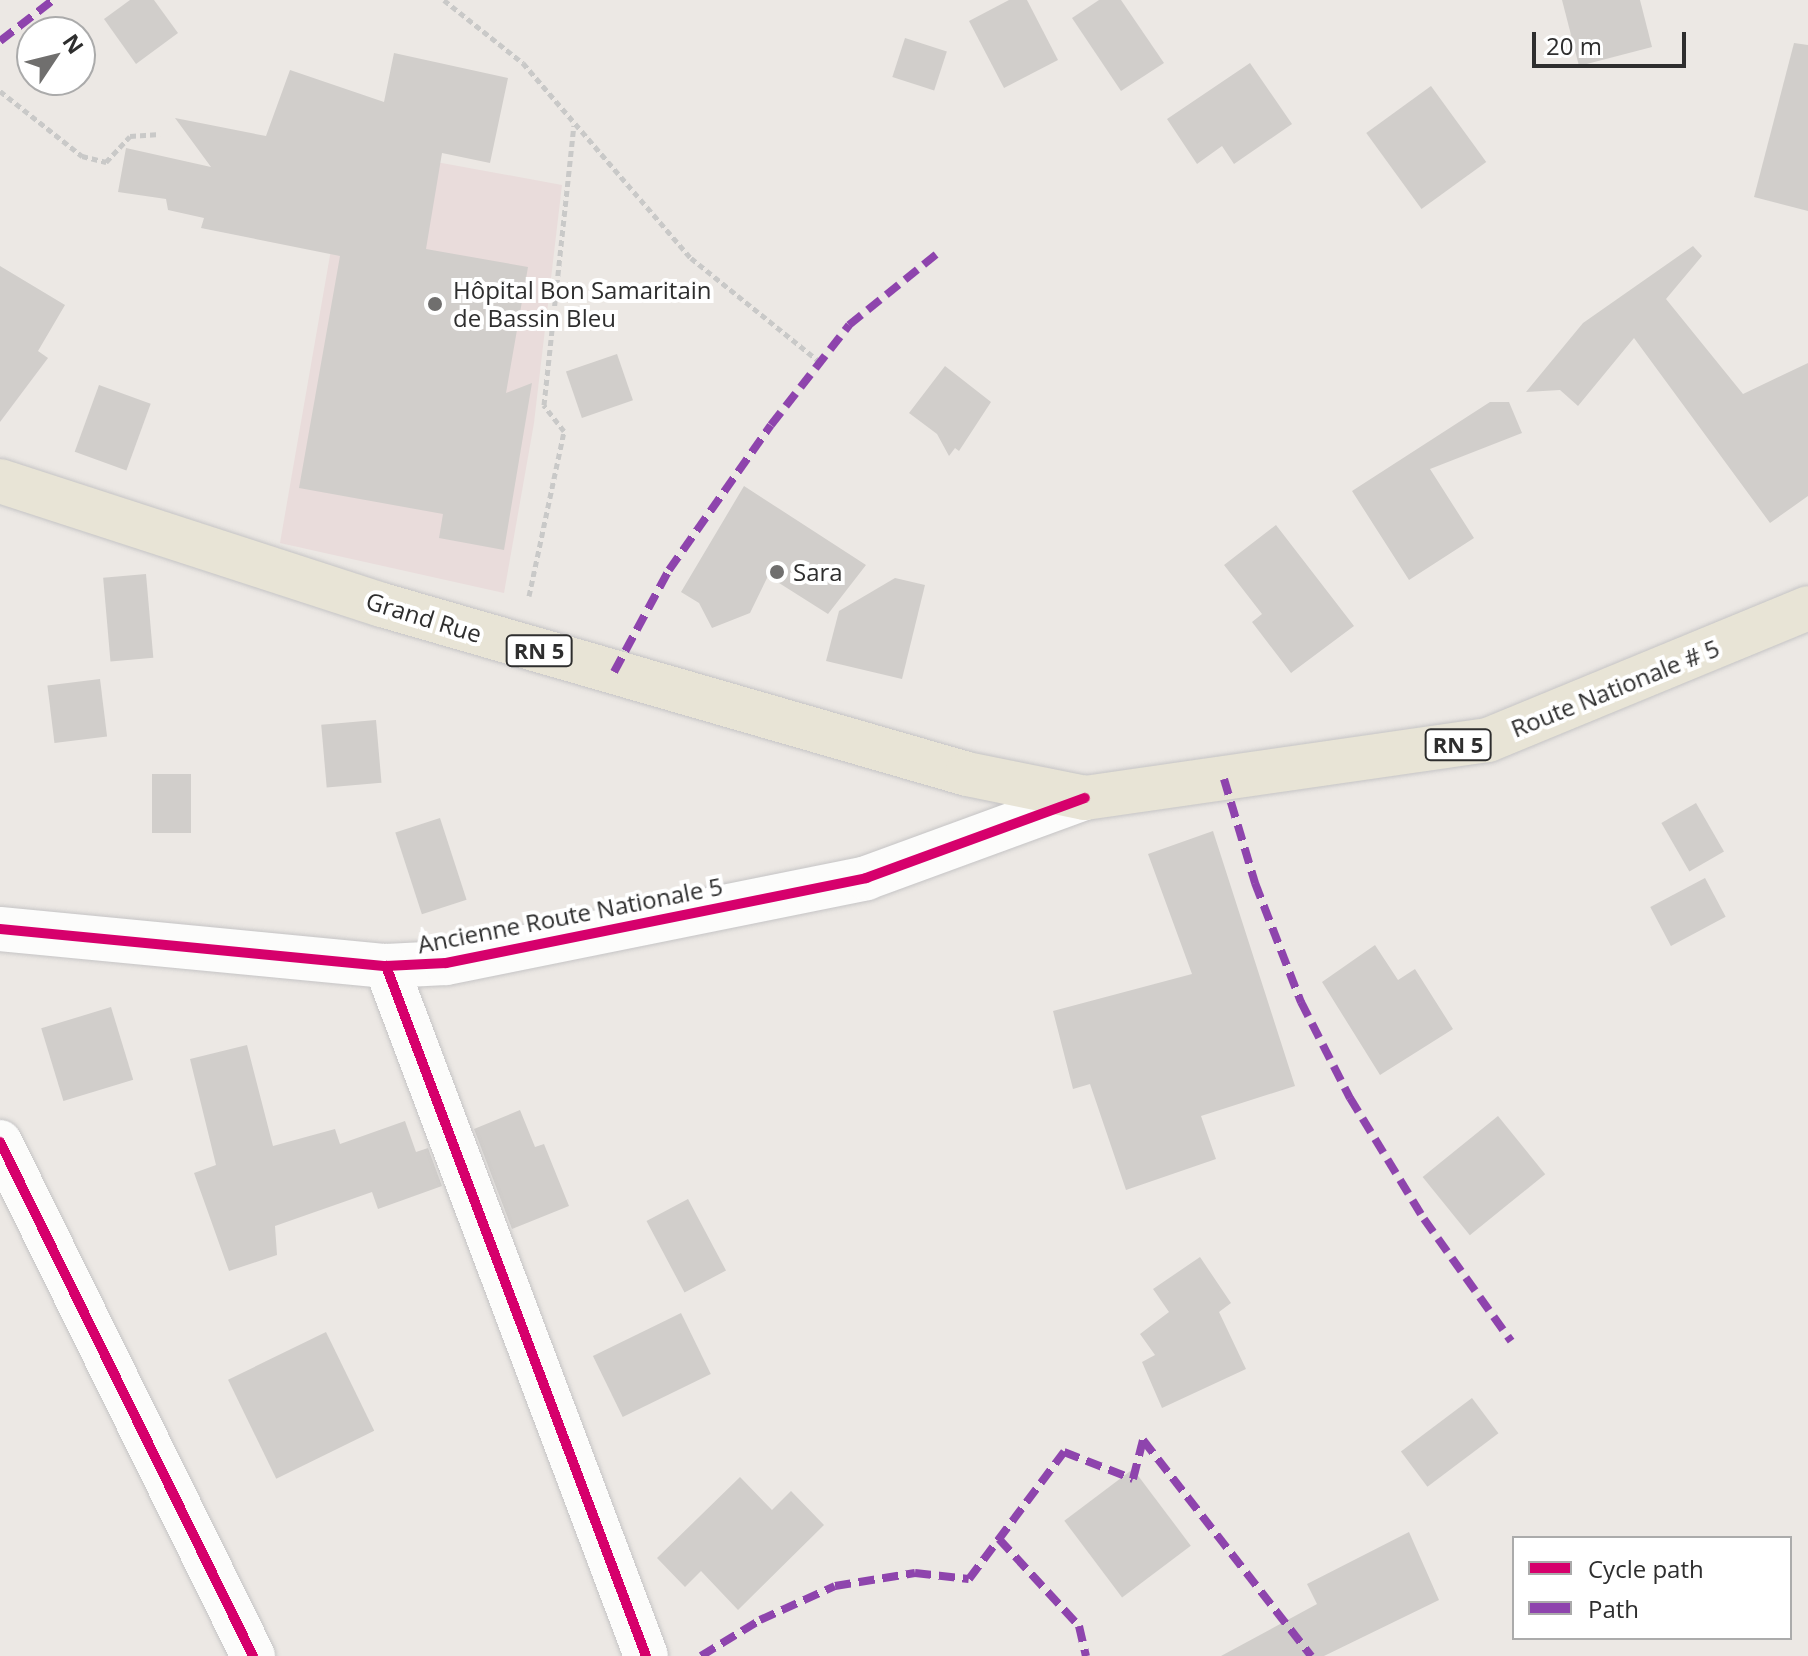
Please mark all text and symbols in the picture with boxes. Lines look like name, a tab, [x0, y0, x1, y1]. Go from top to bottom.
north arrow	[16, 16, 96, 96]
scale bar	[1536, 16, 1690, 66]
text: N	[57, 27, 91, 59]
text: 20 m	[1546, 29, 1602, 62]
place label: Hôpital Bon Samaritain de Bassin Bleu	[453, 276, 712, 332]
marker: Hôpital Bon Samaritain de Bassin Bleu	[424, 293, 446, 315]
place label: Sara	[793, 558, 843, 586]
marker: Sara	[768, 563, 786, 581]
street label: Grand Rue	[363, 586, 485, 648]
road number: RN 5	[505, 633, 573, 669]
street label: Route Nationale # 5	[1507, 633, 1723, 743]
road number: RN 5	[1424, 727, 1492, 763]
street label: Ancienne Route Nationale 5	[415, 871, 725, 959]
legend	[1512, 1536, 1792, 1640]
text: Cycle path	[1588, 1552, 1704, 1585]
text: Path	[1588, 1592, 1639, 1625]

